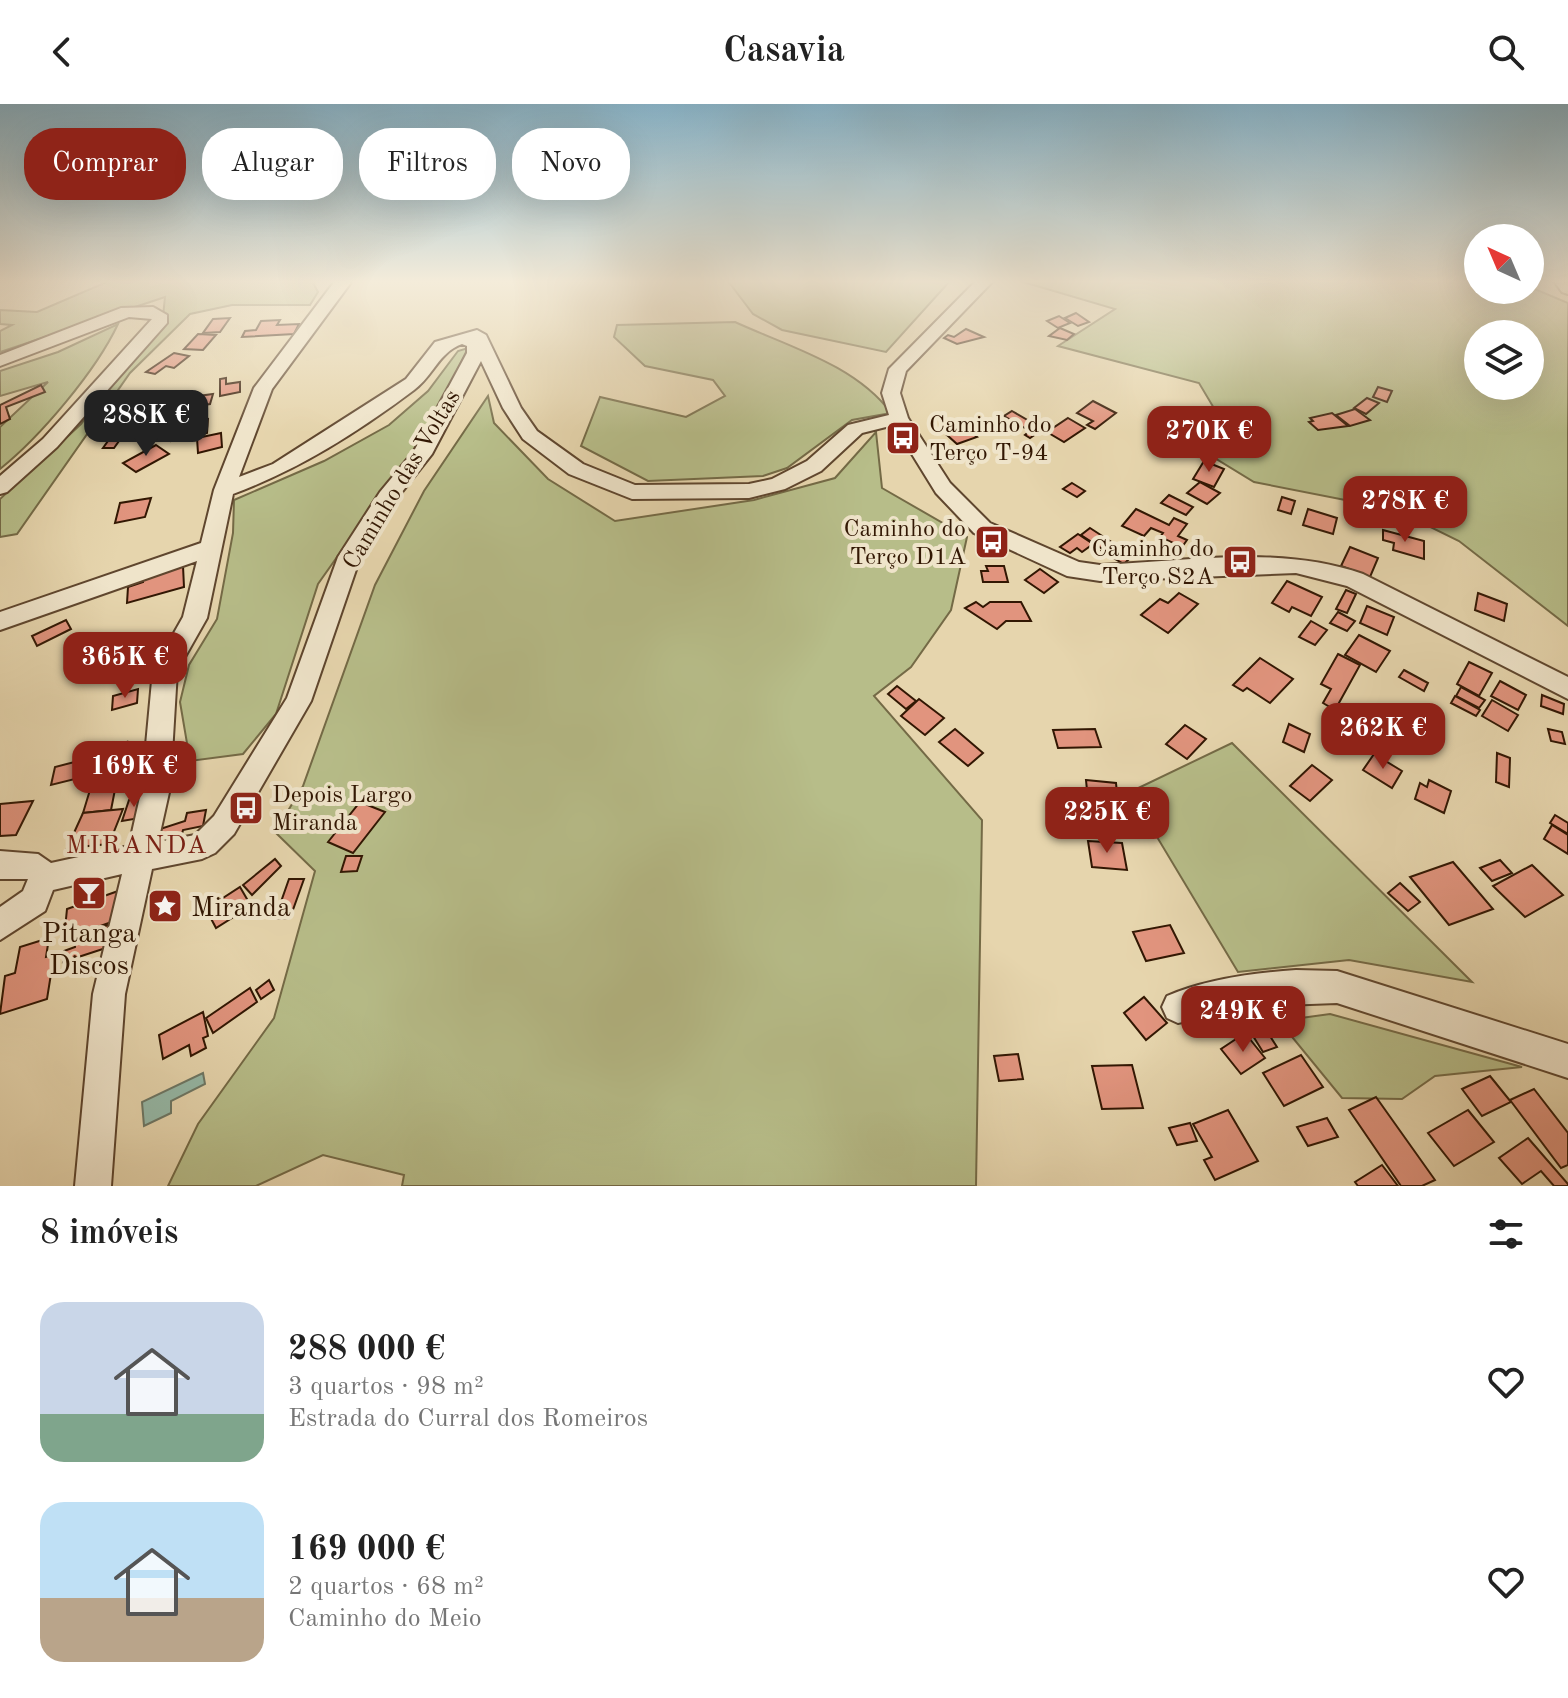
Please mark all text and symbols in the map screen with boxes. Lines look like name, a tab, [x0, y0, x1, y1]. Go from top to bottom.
icon: back	[40, 30, 84, 74]
icon: search	[1484, 30, 1528, 74]
text: Casavia	[723, 34, 845, 70]
chip: Comprar	[24, 128, 186, 200]
chip: Alugar	[202, 128, 343, 200]
chip: Filtros	[359, 128, 496, 200]
chip: Novo	[512, 128, 630, 200]
north arrow	[1464, 224, 1544, 304]
map controls	[1464, 224, 1544, 400]
button: layers	[1464, 320, 1544, 400]
street label: Caminho das Voltas	[340, 386, 466, 574]
pin: 288K €	[81, 390, 211, 458]
text: 288K €	[102, 403, 190, 429]
pin: 270K €	[1144, 406, 1274, 474]
place label: Caminho do Terço T-94	[929, 414, 1052, 466]
bus stop icon: Caminho do Terço T-94	[884, 419, 922, 457]
text: 270K €	[1165, 419, 1253, 445]
pin: 278K €	[1340, 476, 1470, 544]
text: 278K €	[1361, 489, 1449, 515]
place label: Caminho do Terço D1A	[843, 518, 966, 570]
bus stop icon: Caminho do Terço D1A	[973, 523, 1011, 561]
place label: Caminho do Terço S2A	[1091, 538, 1214, 590]
bus stop icon: Caminho do Terço S2A	[1221, 543, 1259, 581]
pin: 365K €	[60, 632, 190, 700]
text: 365K €	[81, 645, 169, 671]
pin: 262K €	[1318, 703, 1448, 771]
text: 262K €	[1339, 716, 1427, 742]
pin: 169K €	[69, 741, 199, 809]
text: 169K €	[90, 754, 178, 780]
place label: Depois Largo Miranda	[272, 784, 412, 836]
pin: 225K €	[1042, 787, 1172, 855]
bus stop icon: Depois Largo Miranda	[227, 789, 265, 827]
text: 225K €	[1063, 800, 1151, 826]
district label: MIRANDA	[65, 833, 209, 859]
bar icon: Pitanga Discos	[70, 874, 108, 912]
place icon: Miranda	[146, 887, 184, 925]
place label: Miranda	[191, 895, 291, 923]
place label: Pitanga Discos	[42, 921, 136, 981]
pin: 249K €	[1178, 986, 1308, 1054]
text: 249K €	[1199, 999, 1287, 1025]
icon: filters	[1484, 1212, 1528, 1256]
text: 8 imóveis	[40, 1217, 178, 1251]
text: 288 000 €	[288, 1333, 445, 1367]
icon: home	[104, 1334, 200, 1430]
icon: heart	[1484, 1360, 1528, 1404]
text: 3 quartos · 98 m²	[288, 1374, 484, 1400]
text: Estrada do Curral dos Romeiros	[288, 1406, 648, 1432]
text: 169 000 €	[288, 1533, 445, 1567]
icon: home	[104, 1534, 200, 1630]
icon: heart	[1484, 1560, 1528, 1604]
text: 2 quartos · 68 m²	[288, 1574, 484, 1600]
text: Caminho do Meio	[288, 1606, 482, 1632]

